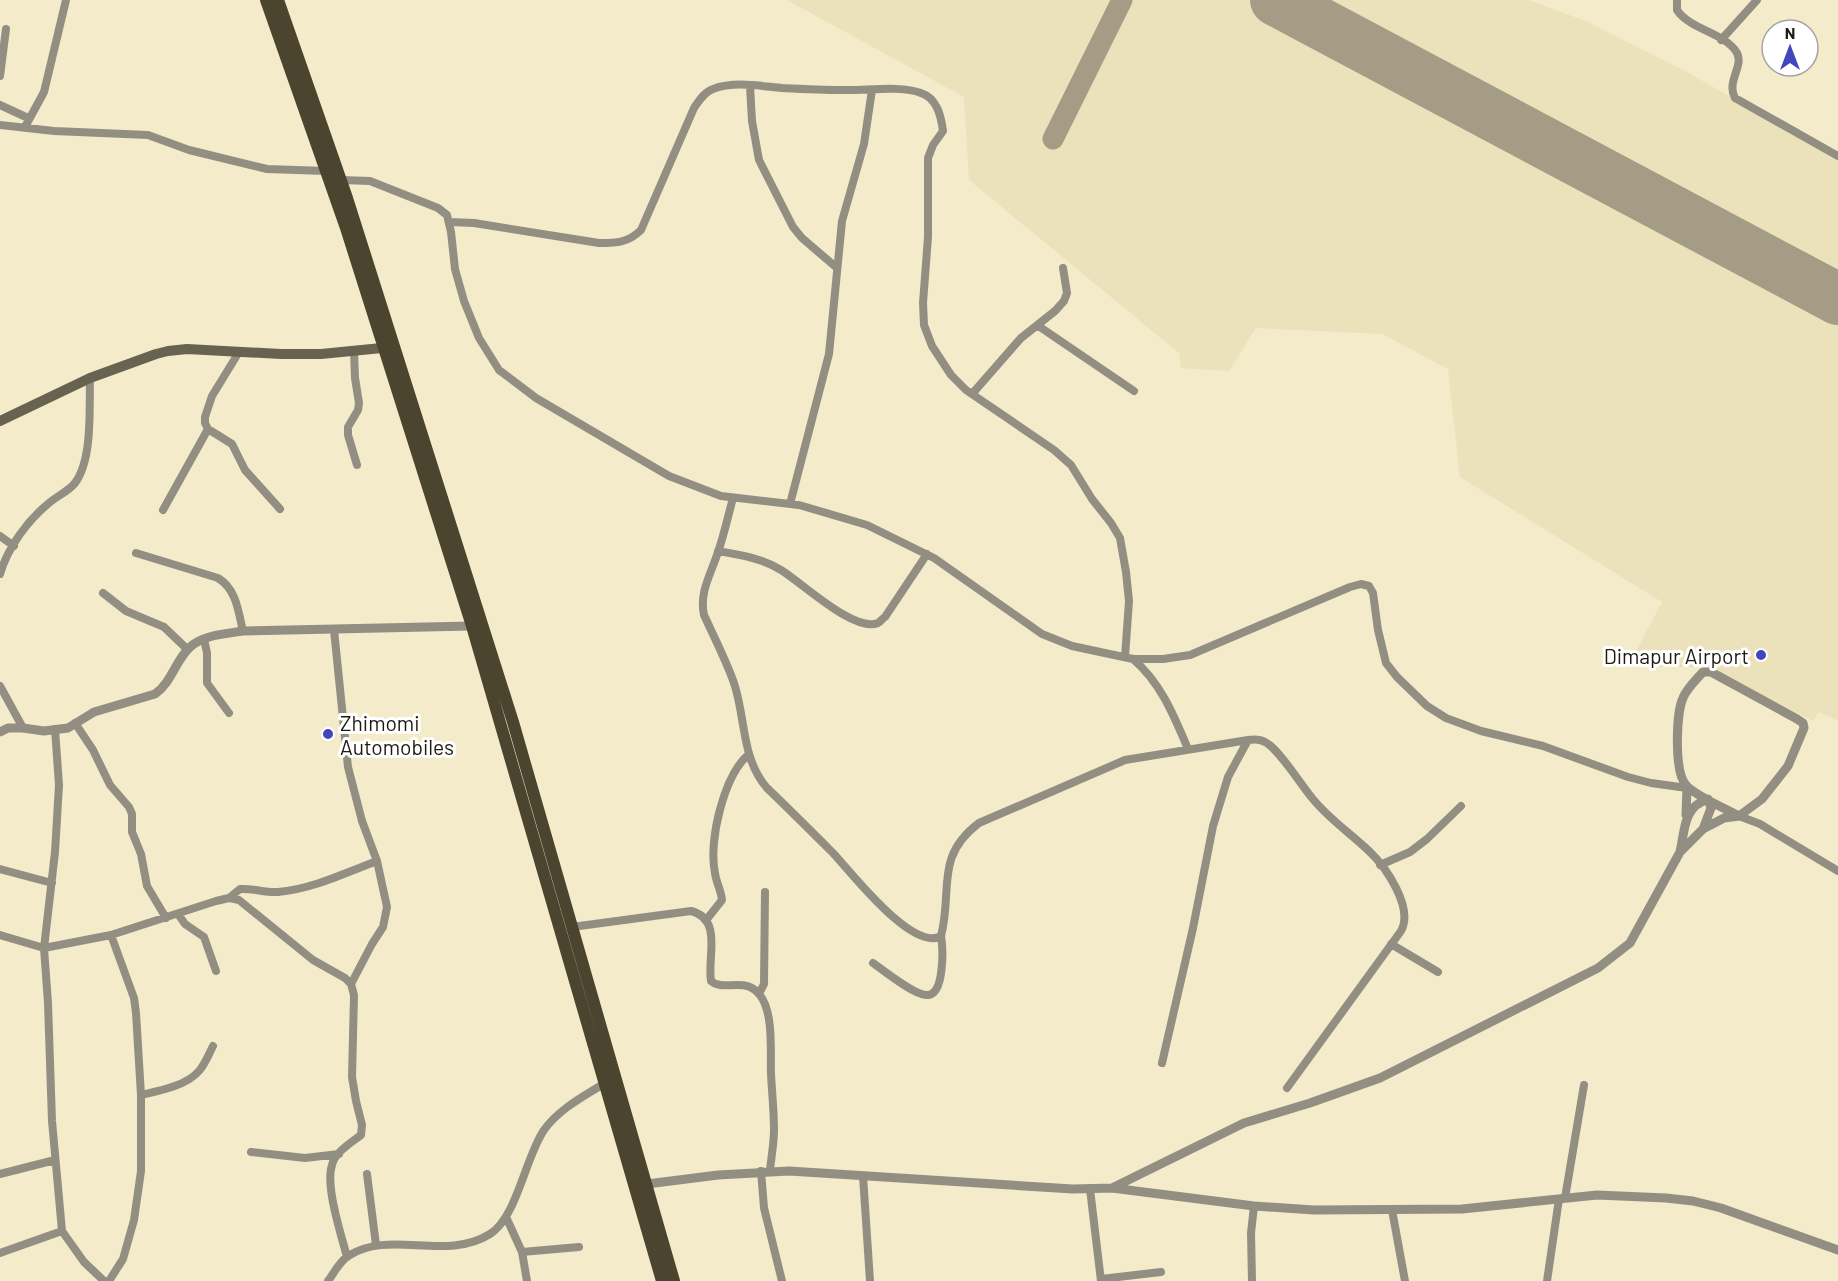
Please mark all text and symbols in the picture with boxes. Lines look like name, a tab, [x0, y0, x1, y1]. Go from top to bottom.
north arrow	[1760, 18, 1820, 78]
text: N	[1785, 23, 1795, 42]
place label: Dimapur Airport	[1604, 643, 1749, 668]
marker: Dimapur Airport	[1754, 648, 1768, 662]
place label: Zhimomi Automobiles	[340, 710, 454, 759]
marker: Zhimomi Automobiles	[321, 727, 335, 741]

